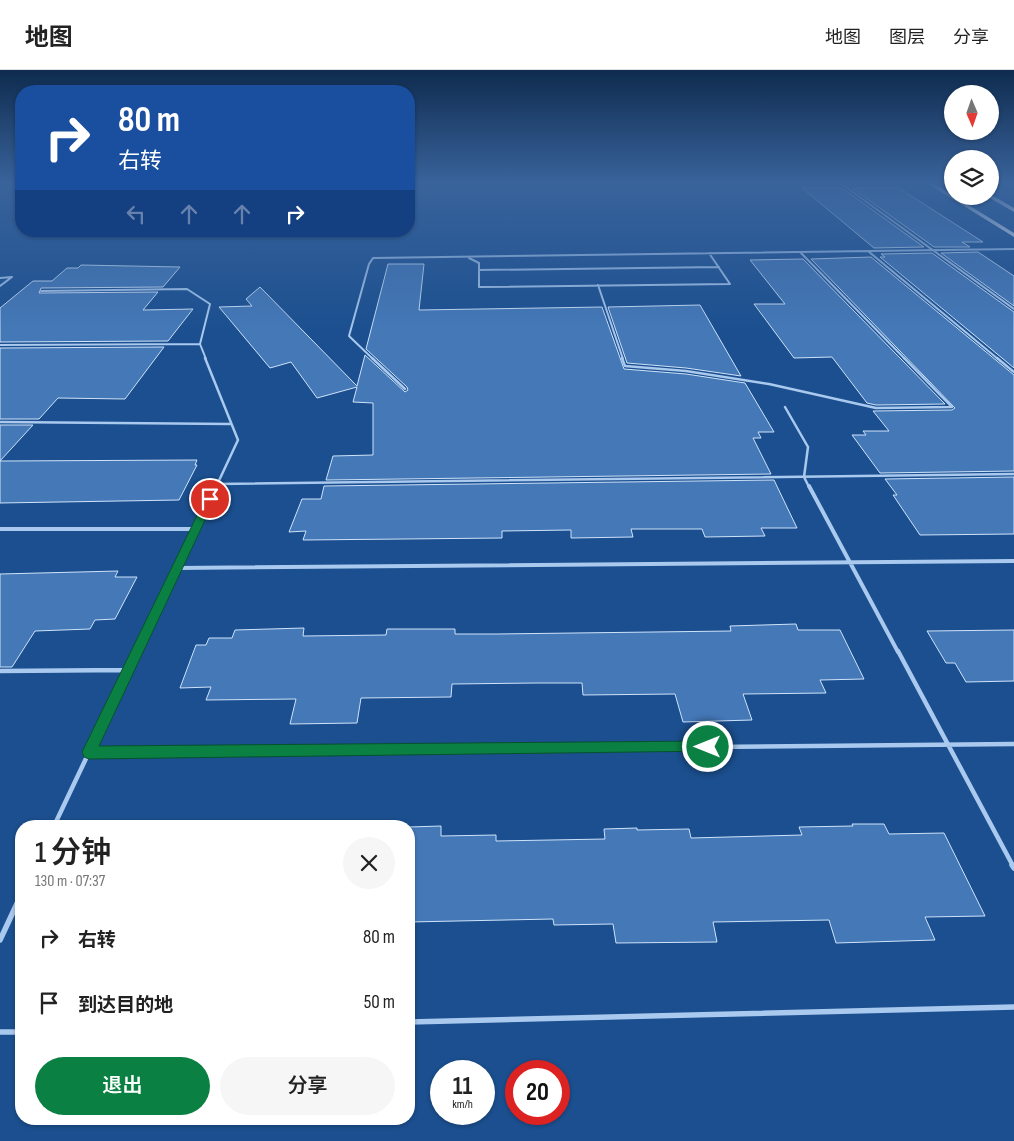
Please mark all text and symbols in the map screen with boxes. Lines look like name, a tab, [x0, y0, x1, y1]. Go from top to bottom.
text: 地图	[25, 23, 73, 52]
text: 地图	[825, 27, 861, 48]
text: 图层	[889, 27, 925, 48]
text: 分享	[953, 27, 989, 48]
north arrow	[944, 85, 999, 140]
map controls	[944, 85, 999, 205]
text: 80 m	[118, 99, 180, 142]
icon: right	[35, 105, 100, 170]
text: 右转	[118, 148, 162, 175]
button: layers	[944, 150, 999, 205]
icon: left	[122, 200, 150, 228]
icon: ahead	[175, 200, 203, 228]
icon: ahead	[228, 200, 256, 228]
icon: right	[281, 200, 309, 228]
pin	[189, 478, 231, 520]
icon: arrive	[196, 485, 224, 513]
position arrow	[681, 720, 733, 772]
text: 1 分钟	[35, 835, 111, 871]
button: close	[343, 837, 395, 889]
text: 130 m · 07:37	[35, 872, 105, 891]
icon: right	[35, 924, 63, 952]
text: 80 m	[363, 926, 395, 949]
text: 右转	[78, 929, 116, 952]
icon: arrive	[35, 989, 63, 1017]
text: 50 m	[364, 991, 395, 1014]
text: 到达目的地	[78, 994, 173, 1017]
button: 退出	[35, 1057, 210, 1115]
button: 分享	[220, 1057, 395, 1115]
speed limit sign: 20	[505, 1060, 570, 1125]
text: 11	[453, 1071, 472, 1102]
text: km/h	[452, 1097, 473, 1112]

